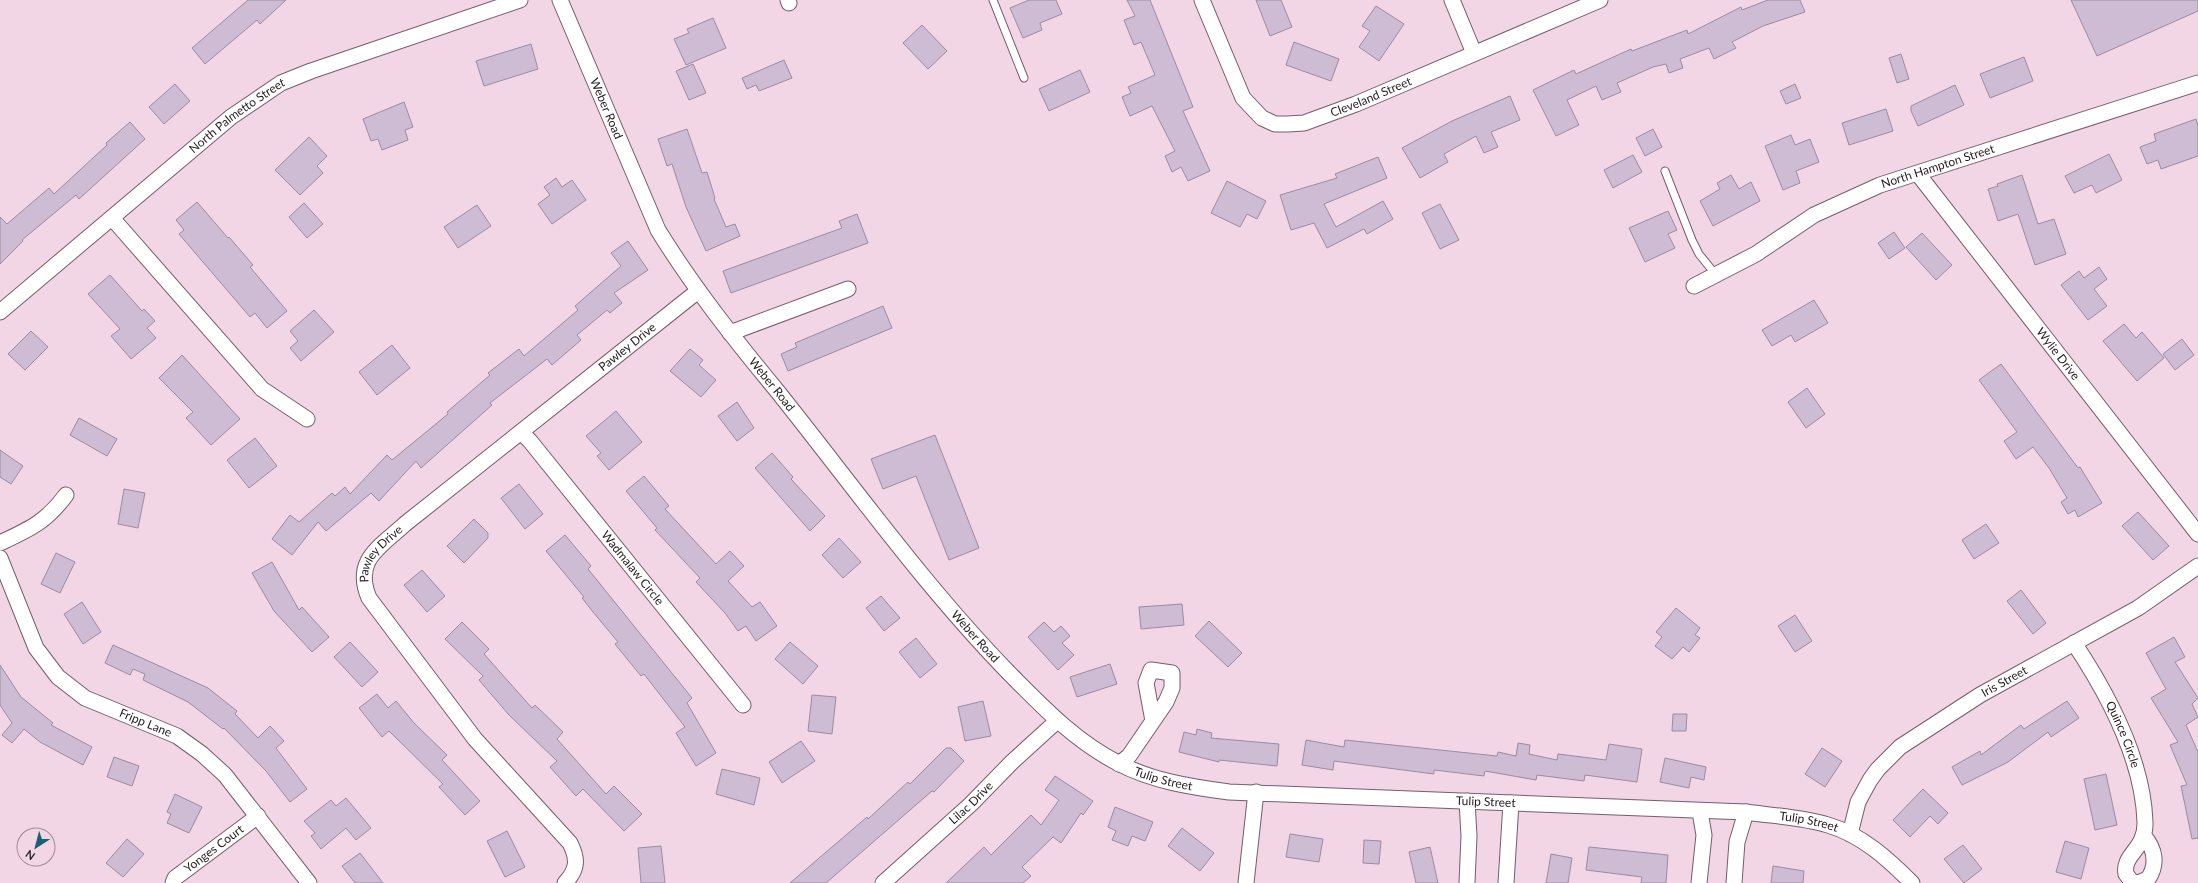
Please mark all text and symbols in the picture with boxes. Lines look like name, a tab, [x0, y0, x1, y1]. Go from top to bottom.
street label: Cleveland Street	[1328, 73, 1414, 120]
street label: North Palmetto Street	[186, 74, 287, 156]
street label: Weber Road	[587, 76, 626, 141]
street label: North Hampton Street	[1879, 141, 1997, 191]
street label: Pawley Drive	[595, 319, 659, 374]
street label: Wylie Drive	[2033, 324, 2083, 383]
street label: Weber Road	[746, 354, 798, 414]
street label: Pawley Drive	[356, 522, 405, 583]
street label: Wadmalaw Circle	[598, 528, 667, 608]
street label: Weber Road	[948, 607, 1003, 665]
street label: Iris Street	[1978, 662, 2030, 700]
street label: Quince Circle	[2103, 698, 2143, 770]
street label: Fripp Lane	[117, 705, 174, 740]
street label: Tulip Street	[1132, 763, 1194, 794]
street label: Lilac Drive	[946, 778, 996, 827]
street label: Tulip Street	[1456, 793, 1517, 810]
street label: Tulip Street	[1779, 808, 1841, 835]
street label: Yonges Court	[181, 821, 247, 876]
north arrow	[16, 827, 56, 867]
text: N	[23, 848, 37, 863]

